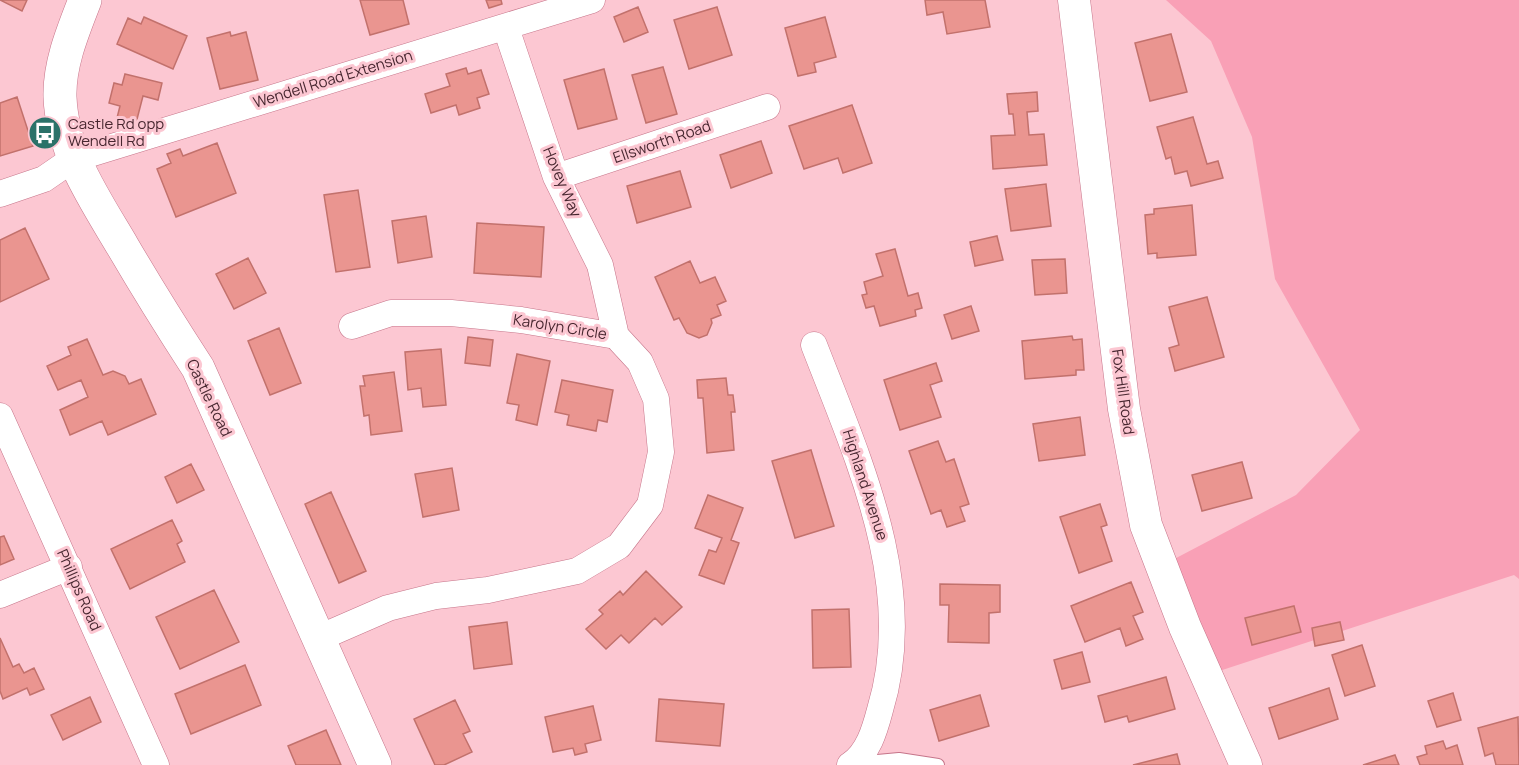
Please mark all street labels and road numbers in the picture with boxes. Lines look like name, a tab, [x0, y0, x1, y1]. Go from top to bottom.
street label: Wendell Road Extension	[251, 44, 415, 113]
street label: Ellsworth Road	[610, 115, 714, 168]
street label: Hovey Way	[538, 143, 587, 220]
street label: Karolyn Circle	[512, 309, 609, 344]
street label: Fox Hill Road	[1107, 348, 1140, 436]
street label: Castle Road	[182, 356, 237, 440]
street label: Highland Avenue	[838, 427, 893, 543]
street label: Phillips Road	[52, 546, 107, 634]

